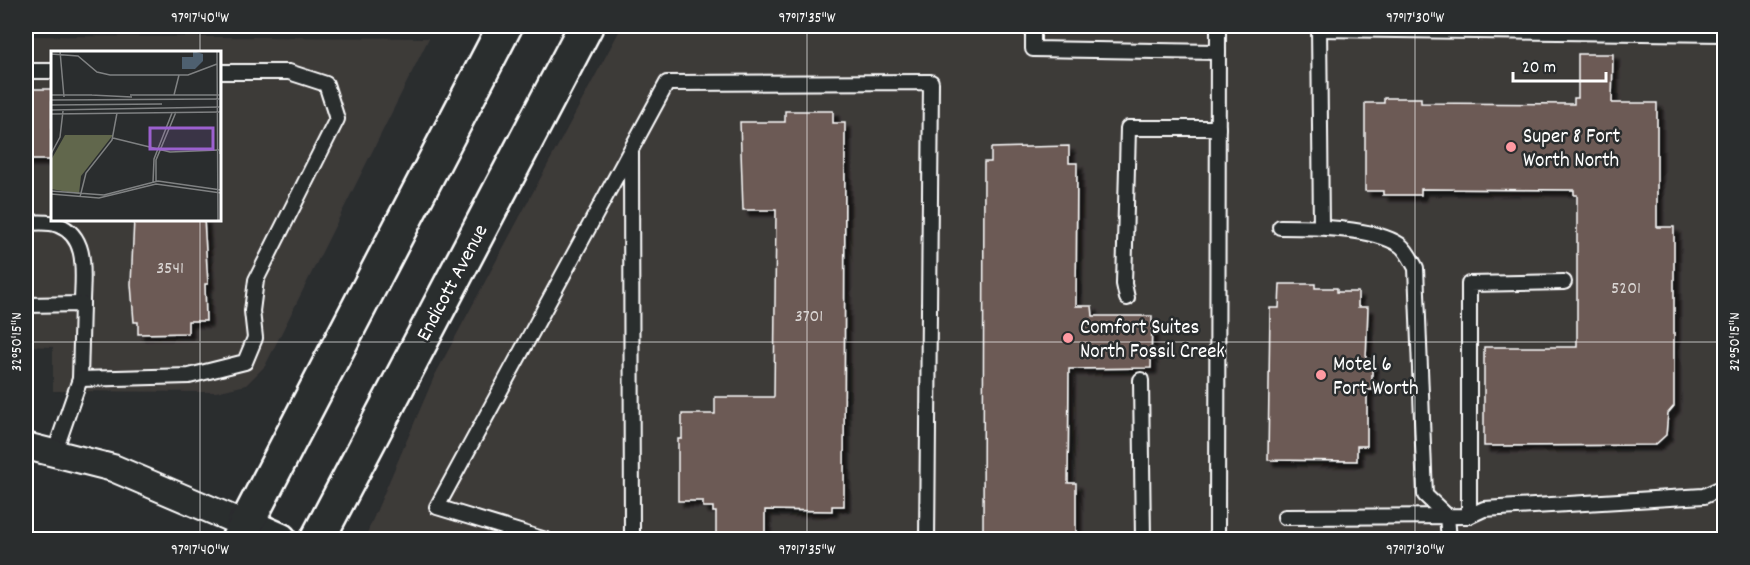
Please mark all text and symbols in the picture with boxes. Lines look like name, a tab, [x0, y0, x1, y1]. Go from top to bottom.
text: 97°17'40"W	[171, 8, 229, 30]
text: 97°17'35"W	[779, 8, 836, 30]
text: 97°17'30"W	[1386, 8, 1444, 30]
scale bar	[1513, 45, 1606, 83]
inset map	[51, 51, 220, 220]
text: 20 m	[1522, 56, 1556, 81]
place label: Super 8 Fort Worth North	[1523, 123, 1621, 177]
marker: Super 8 Fort Worth North	[1504, 140, 1518, 154]
street label: Endicott Avenue	[410, 220, 497, 347]
house number: 3541	[156, 257, 184, 282]
house number: 5201	[1611, 277, 1641, 302]
house number: 3701	[795, 305, 823, 330]
text: 32°50'15"N	[7, 312, 29, 372]
text: 32°50'15"N	[1725, 312, 1747, 372]
place label: Comfort Suites North Fossil Creek	[1080, 314, 1225, 368]
marker: Comfort Suites North Fossil Creek	[1061, 331, 1075, 345]
place label: Motel 6 Fort Worth	[1333, 351, 1419, 405]
marker: Motel 6 Fort Worth	[1314, 368, 1328, 382]
text: 97°17'40"W	[171, 540, 229, 562]
text: 97°17'35"W	[779, 540, 836, 562]
text: 97°17'30"W	[1386, 540, 1444, 562]

